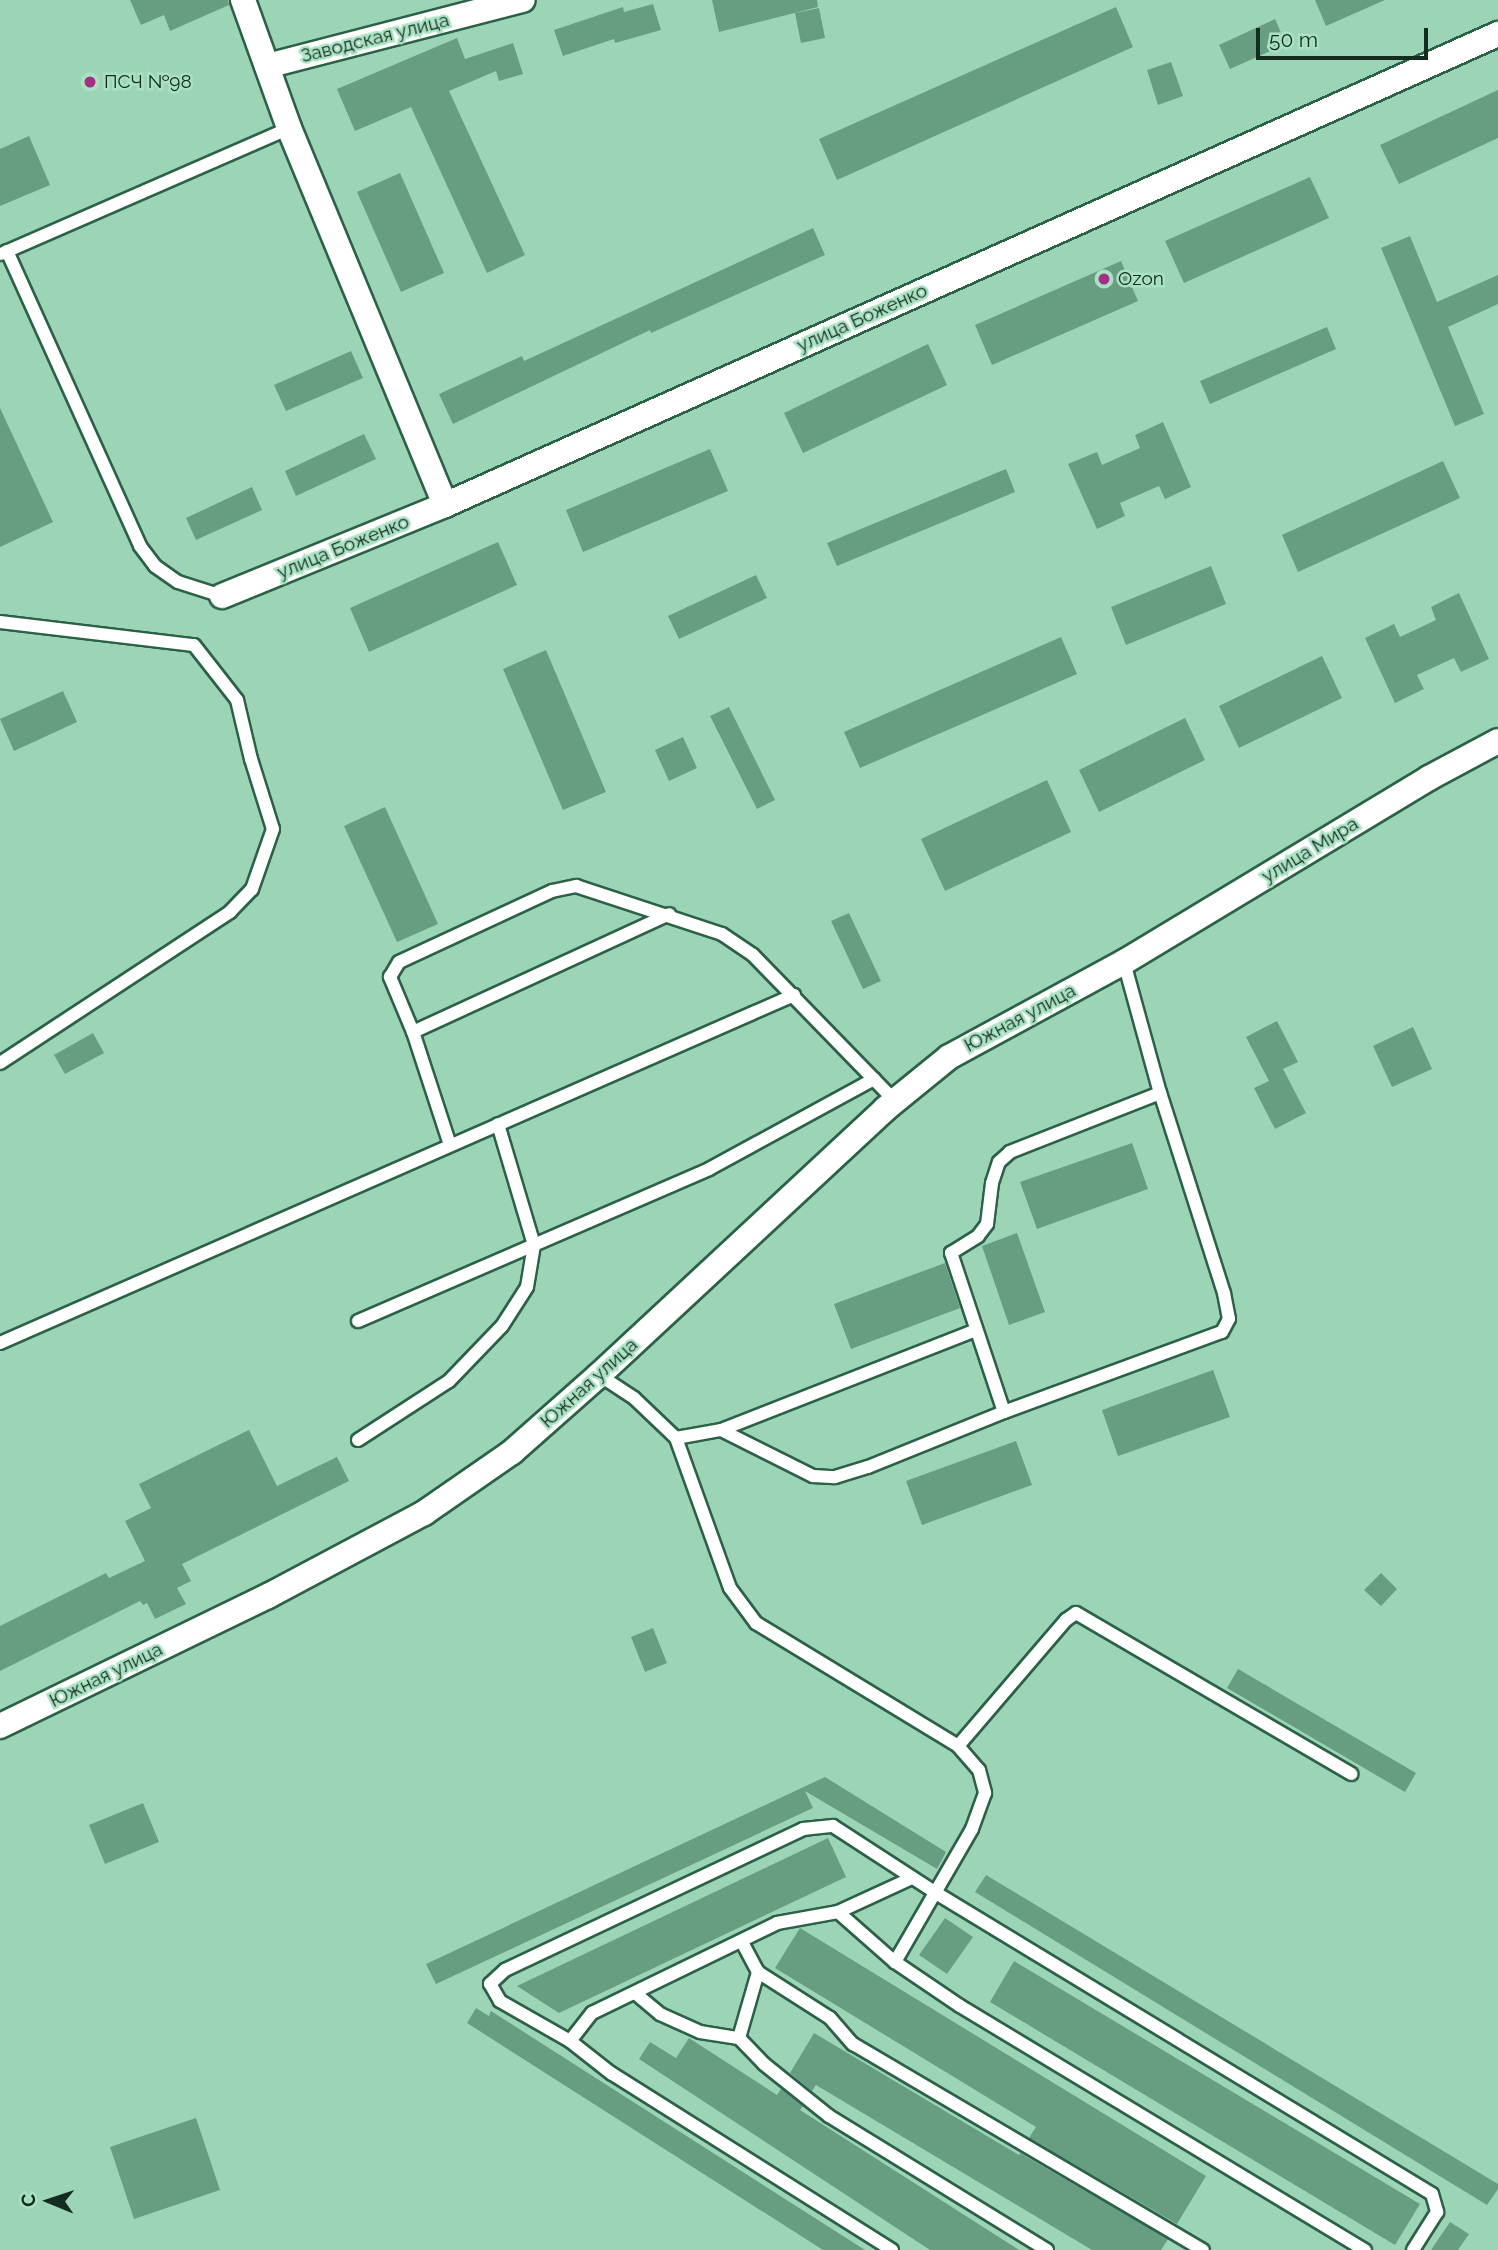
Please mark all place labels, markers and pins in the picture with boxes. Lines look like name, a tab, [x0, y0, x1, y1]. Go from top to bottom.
place label: ПСЧ №98	[104, 71, 192, 93]
marker: ПСЧ №98	[82, 74, 98, 90]
place label: Ozon	[1118, 268, 1164, 290]
marker: Ozon	[1096, 271, 1112, 287]

